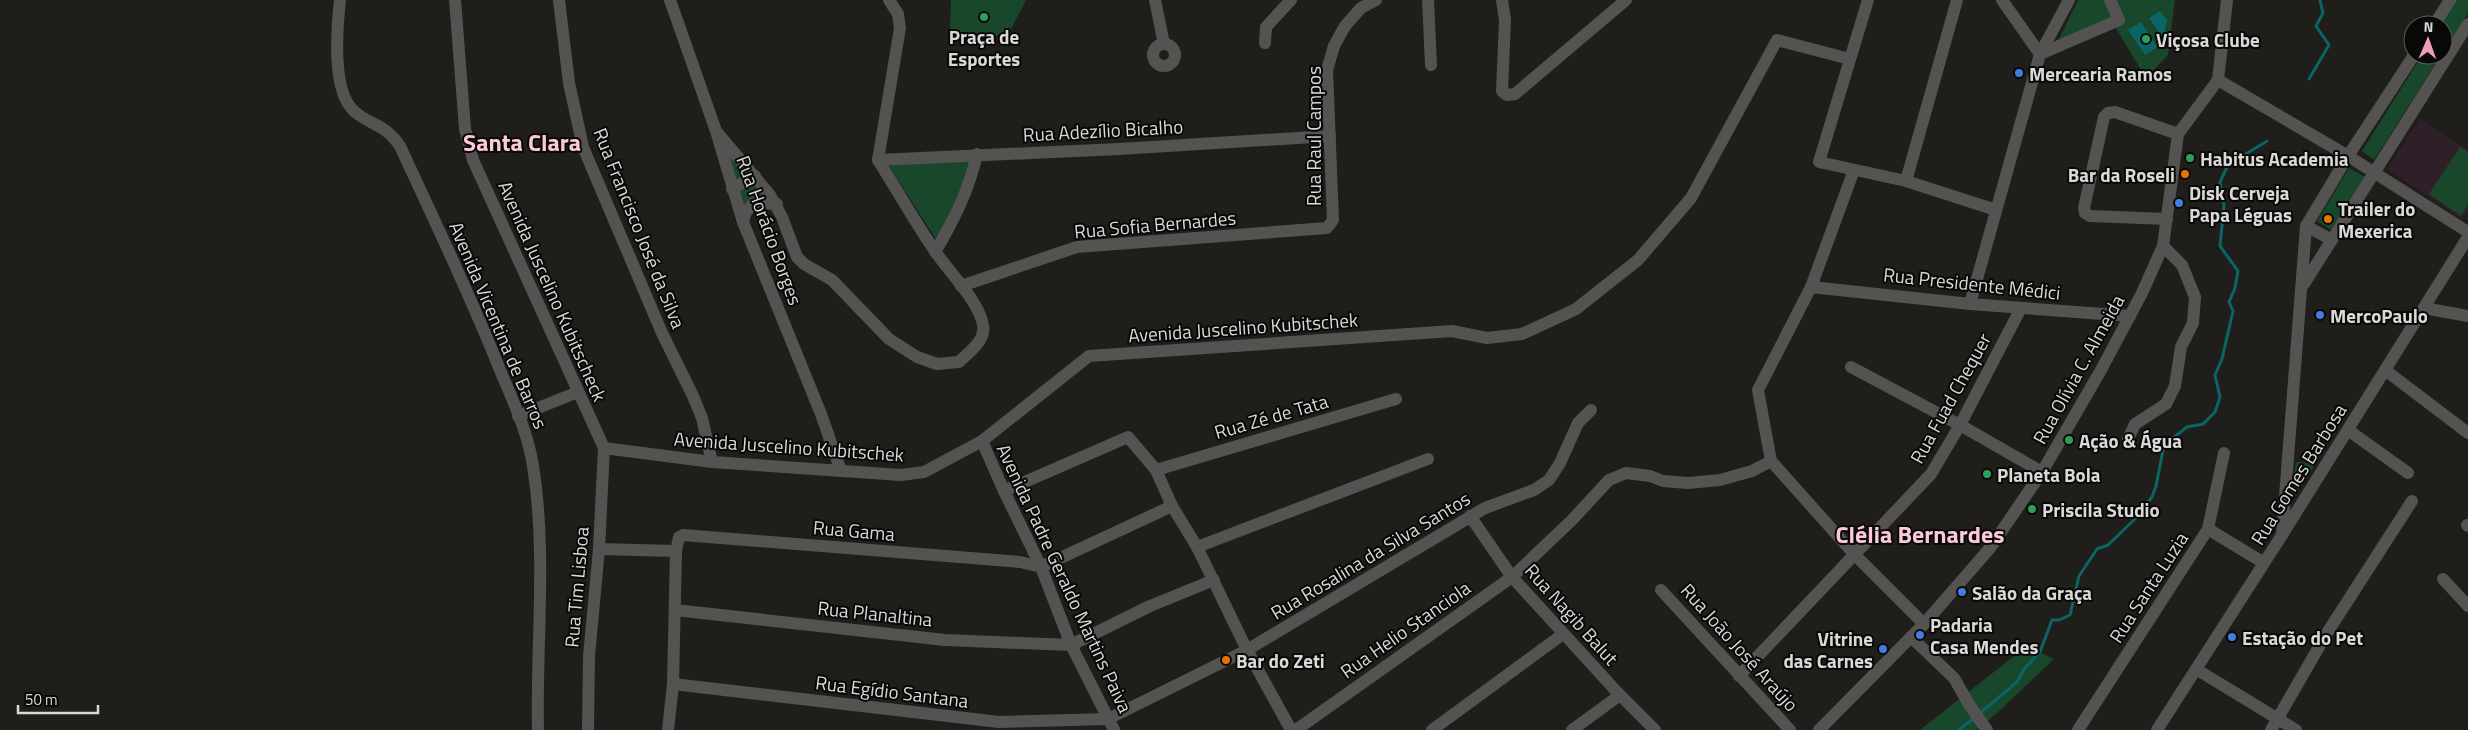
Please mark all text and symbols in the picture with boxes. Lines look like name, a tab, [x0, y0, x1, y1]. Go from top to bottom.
marker: Praça de Esportes	[978, 11, 990, 23]
north arrow	[2403, 15, 2453, 65]
text: N	[2423, 16, 2434, 37]
place label: Praça de Esportes	[948, 22, 1020, 73]
place label: Viçosa Clube	[2156, 25, 2260, 54]
marker: Viçosa Clube	[2140, 33, 2152, 45]
place label: Mercearia Ramos	[2029, 59, 2172, 88]
street label: Rua Raul Campos	[1299, 66, 1328, 206]
marker: Mercearia Ramos	[2013, 67, 2025, 79]
street label: Rua Adezílio Bicalho	[1022, 111, 1184, 149]
street label: Rua Francisco José da Silva	[586, 123, 694, 333]
district label: Santa Clara	[463, 124, 581, 160]
place label: Habitus Academia	[2200, 144, 2349, 173]
street label: Rua Horácio Borges	[729, 151, 811, 309]
marker: Habitus Academia	[2184, 152, 2196, 164]
place label: Bar da Roseli	[2068, 160, 2175, 189]
marker: Bar da Roseli	[2179, 168, 2191, 180]
street label: Avenida Juscelino Kubitscheck	[491, 176, 615, 406]
place label: Disk Cerveja Papa Léguas	[2189, 178, 2292, 229]
place label: Trailer do Mexerica	[2338, 194, 2415, 245]
marker: Disk Cerveja Papa Léguas	[2173, 197, 2185, 209]
street label: Rua Sofia Bernardes	[1073, 202, 1237, 246]
marker: Trailer do Mexerica	[2322, 213, 2334, 225]
street label: Avenida Vicentina de Barros	[442, 217, 556, 433]
street label: Rua Presidente Médici	[1882, 259, 2062, 307]
street label: Rua Olívia C. Almeida	[2025, 288, 2131, 449]
place label: MercoPaulo	[2330, 301, 2428, 330]
street label: Avenida Juscelino Kubitschek	[1127, 305, 1359, 349]
marker: MercoPaulo	[2314, 309, 2326, 321]
street label: Rua Fuad Chequer	[1902, 327, 1998, 469]
street label: Rua Zé de Tata	[1211, 386, 1332, 446]
street label: Rua Gomes Barbosa	[2243, 397, 2353, 550]
street label: Avenida Juscelino Kubitschek	[673, 424, 905, 468]
place label: Ação & Água	[2079, 426, 2182, 455]
marker: Ação & Água	[2063, 434, 2075, 446]
street label: Avenida Padre Geraldo Martins Paiva	[990, 439, 1140, 718]
place label: Planeta Bola	[1997, 460, 2101, 489]
marker: Planeta Bola	[1981, 468, 1993, 480]
street label: Rua Rosalina da Silva Santos	[1265, 484, 1476, 626]
place label: Priscila Studio	[2042, 495, 2160, 524]
marker: Priscila Studio	[2026, 503, 2038, 515]
street label: Rua Gama	[812, 512, 897, 548]
district label: Clélia Bernardes	[1836, 516, 2004, 552]
street label: Rua Tim Lisboa	[556, 525, 596, 649]
street label: Rua Santa Luzia	[2101, 525, 2195, 648]
street label: Rua Nagib Balut	[1518, 557, 1626, 672]
street label: Rua Helio Stanciola	[1334, 573, 1477, 685]
street label: Rua João José Araújo	[1674, 576, 1806, 718]
place label: Salão da Graça	[1972, 578, 2092, 607]
marker: Salão da Graça	[1956, 586, 1968, 598]
street label: Rua Planaltina	[816, 593, 934, 633]
place label: Padaria Casa Mendes	[1930, 610, 2038, 661]
place label: Estação do Pet	[2242, 623, 2363, 652]
place label: Vitrine das Carnes	[1783, 624, 1873, 675]
marker: Padaria Casa Mendes	[1914, 629, 1926, 641]
marker: Estação do Pet	[2226, 631, 2238, 643]
marker: Vitrine das Carnes	[1877, 643, 1889, 655]
place label: Bar do Zeti	[1236, 646, 1325, 675]
marker: Bar do Zeti	[1220, 654, 1232, 666]
street label: Rua Egídio Santana	[814, 667, 971, 715]
scale bar	[18, 682, 98, 714]
text: 50 m	[25, 688, 58, 711]

